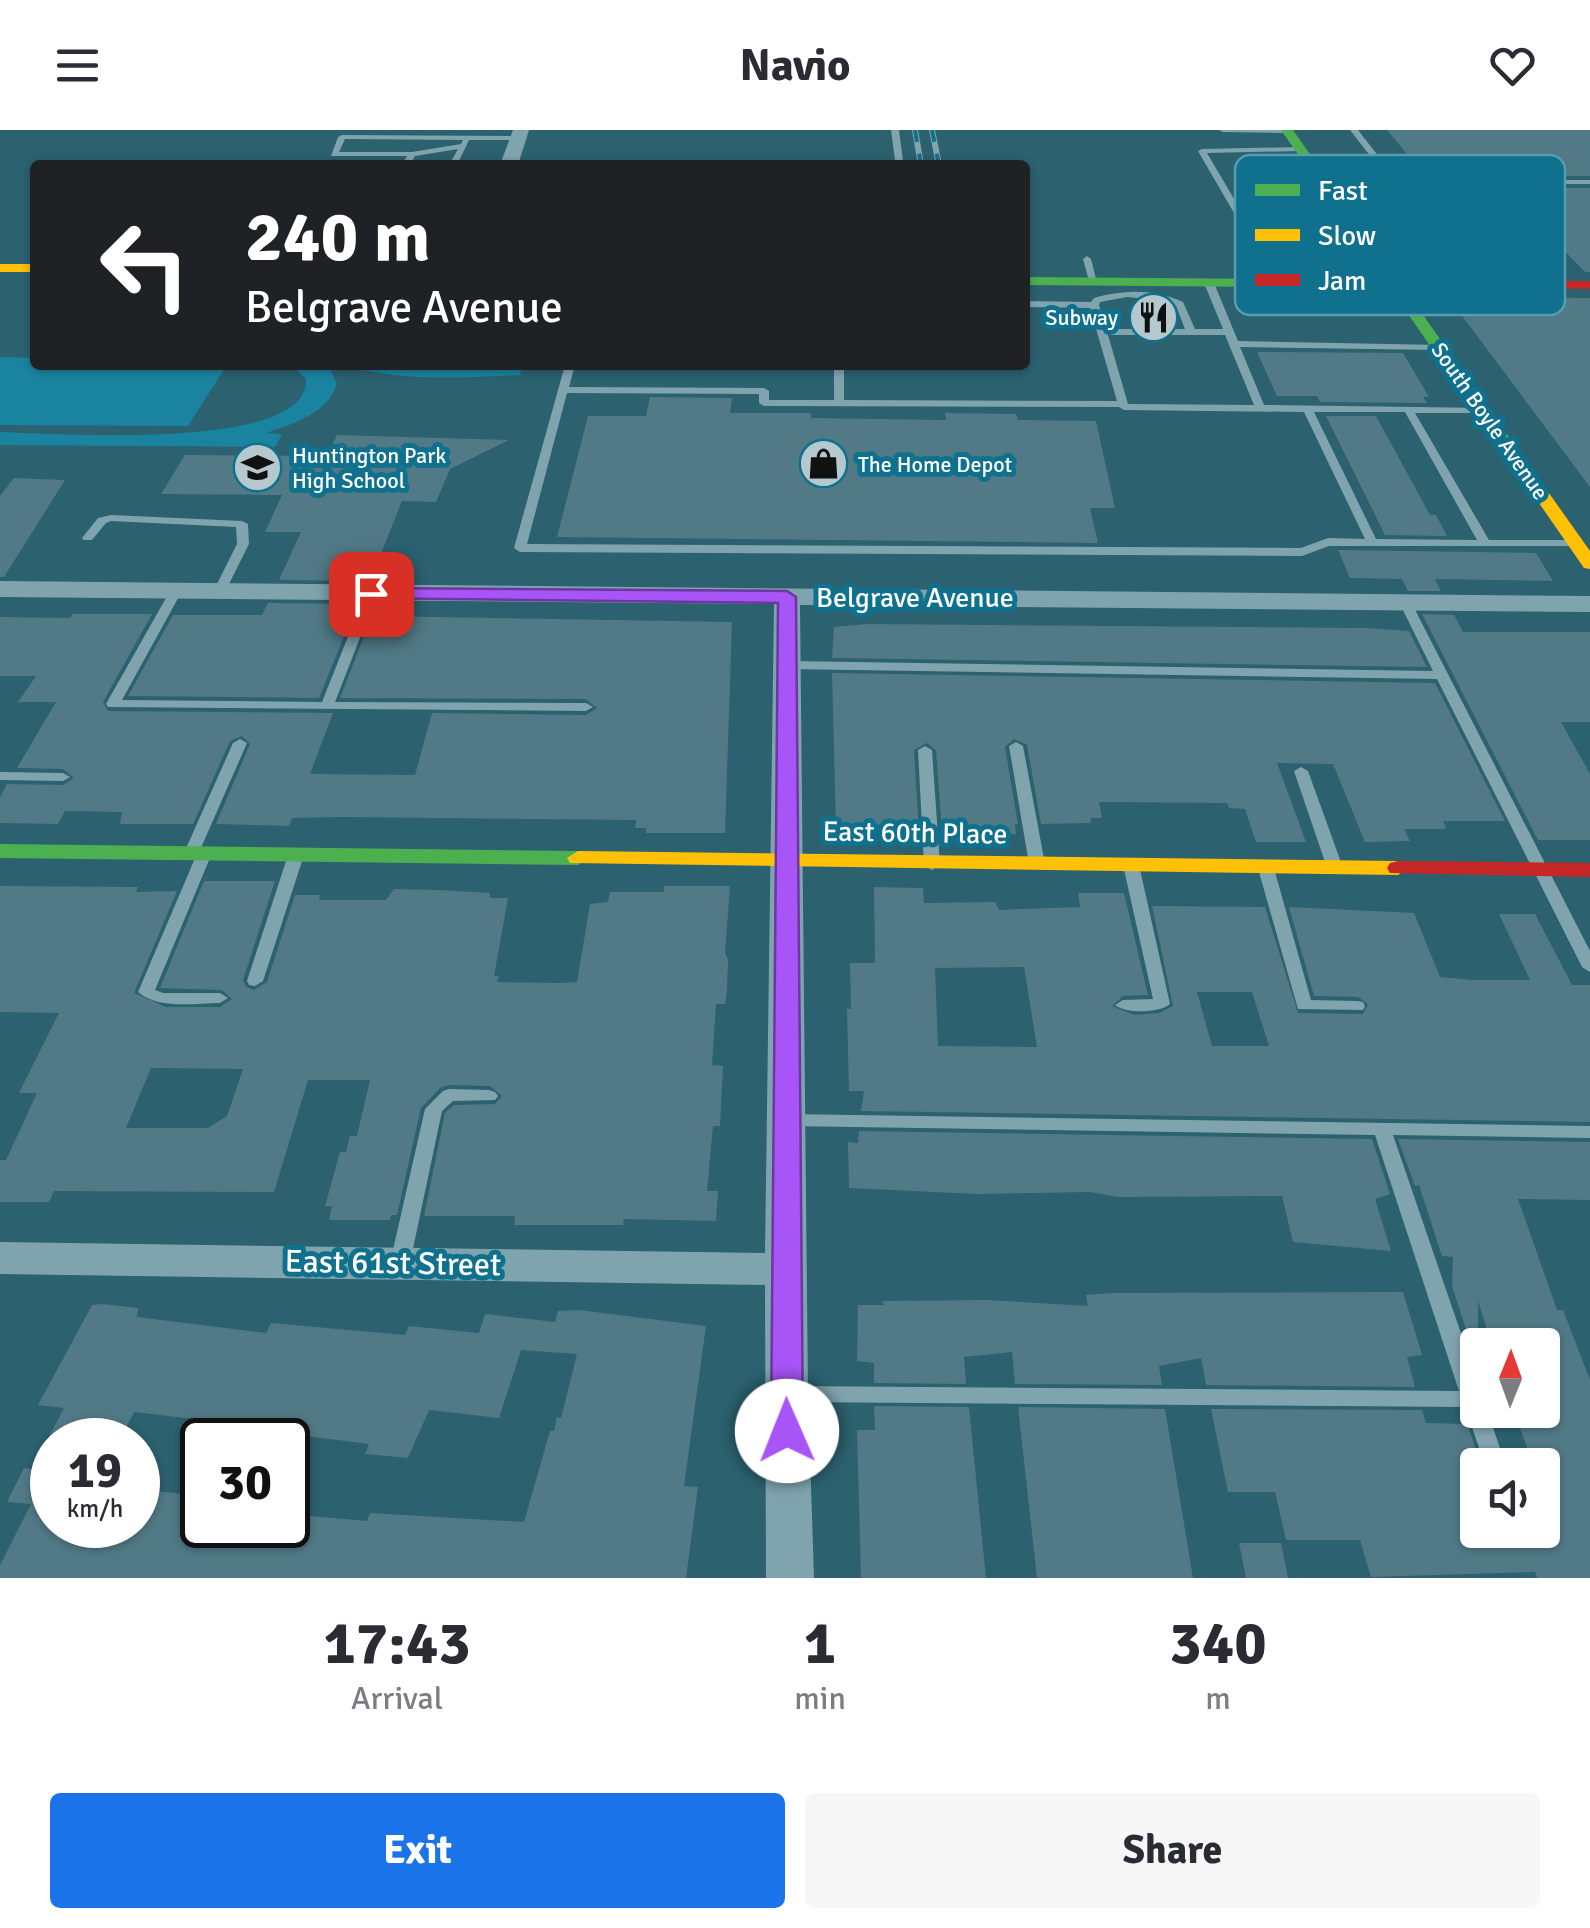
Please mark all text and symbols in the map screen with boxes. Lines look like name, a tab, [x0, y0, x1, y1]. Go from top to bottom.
icon: menu	[50, 38, 105, 93]
text: Navio	[739, 38, 851, 93]
icon: heart	[1485, 38, 1540, 93]
legend	[1235, 155, 1565, 315]
text: Fast	[1318, 174, 1368, 208]
text: 240 m	[245, 194, 430, 280]
icon: left	[80, 200, 210, 330]
text: Slow	[1318, 219, 1376, 253]
text: Jam	[1318, 264, 1366, 298]
text: Belgrave Avenue	[245, 280, 563, 335]
restaurant icon: Subway	[1127, 291, 1179, 343]
place label: Subway	[1045, 304, 1119, 331]
street label: South Boyle Avenue	[1426, 337, 1554, 505]
shop icon: The Home Depot	[797, 438, 849, 490]
school or university icon: Huntington Park High School	[231, 442, 283, 494]
place label: Huntington Park High School	[292, 442, 446, 494]
place label: The Home Depot	[858, 451, 1012, 478]
pin	[329, 552, 414, 637]
icon: arrive	[344, 567, 399, 622]
street label: Belgrave Avenue	[816, 581, 1014, 615]
street label: East 60th Place	[822, 814, 1008, 852]
street label: East 61st Street	[284, 1242, 502, 1284]
north arrow	[1460, 1328, 1560, 1428]
map controls	[1460, 1328, 1560, 1548]
position arrow	[735, 1379, 839, 1483]
speed limit sign: 30	[180, 1418, 310, 1548]
text: 19	[68, 1440, 122, 1502]
button: sound	[1460, 1448, 1560, 1548]
text: km/h	[67, 1493, 123, 1524]
text: 17:43	[323, 1607, 471, 1681]
text: 1	[804, 1607, 836, 1681]
text: 340	[1169, 1607, 1267, 1681]
text: Arrival	[351, 1679, 443, 1718]
text: min	[794, 1679, 846, 1718]
text: m	[1205, 1679, 1231, 1718]
button: Exit	[50, 1793, 785, 1908]
button: Share	[805, 1793, 1540, 1908]

